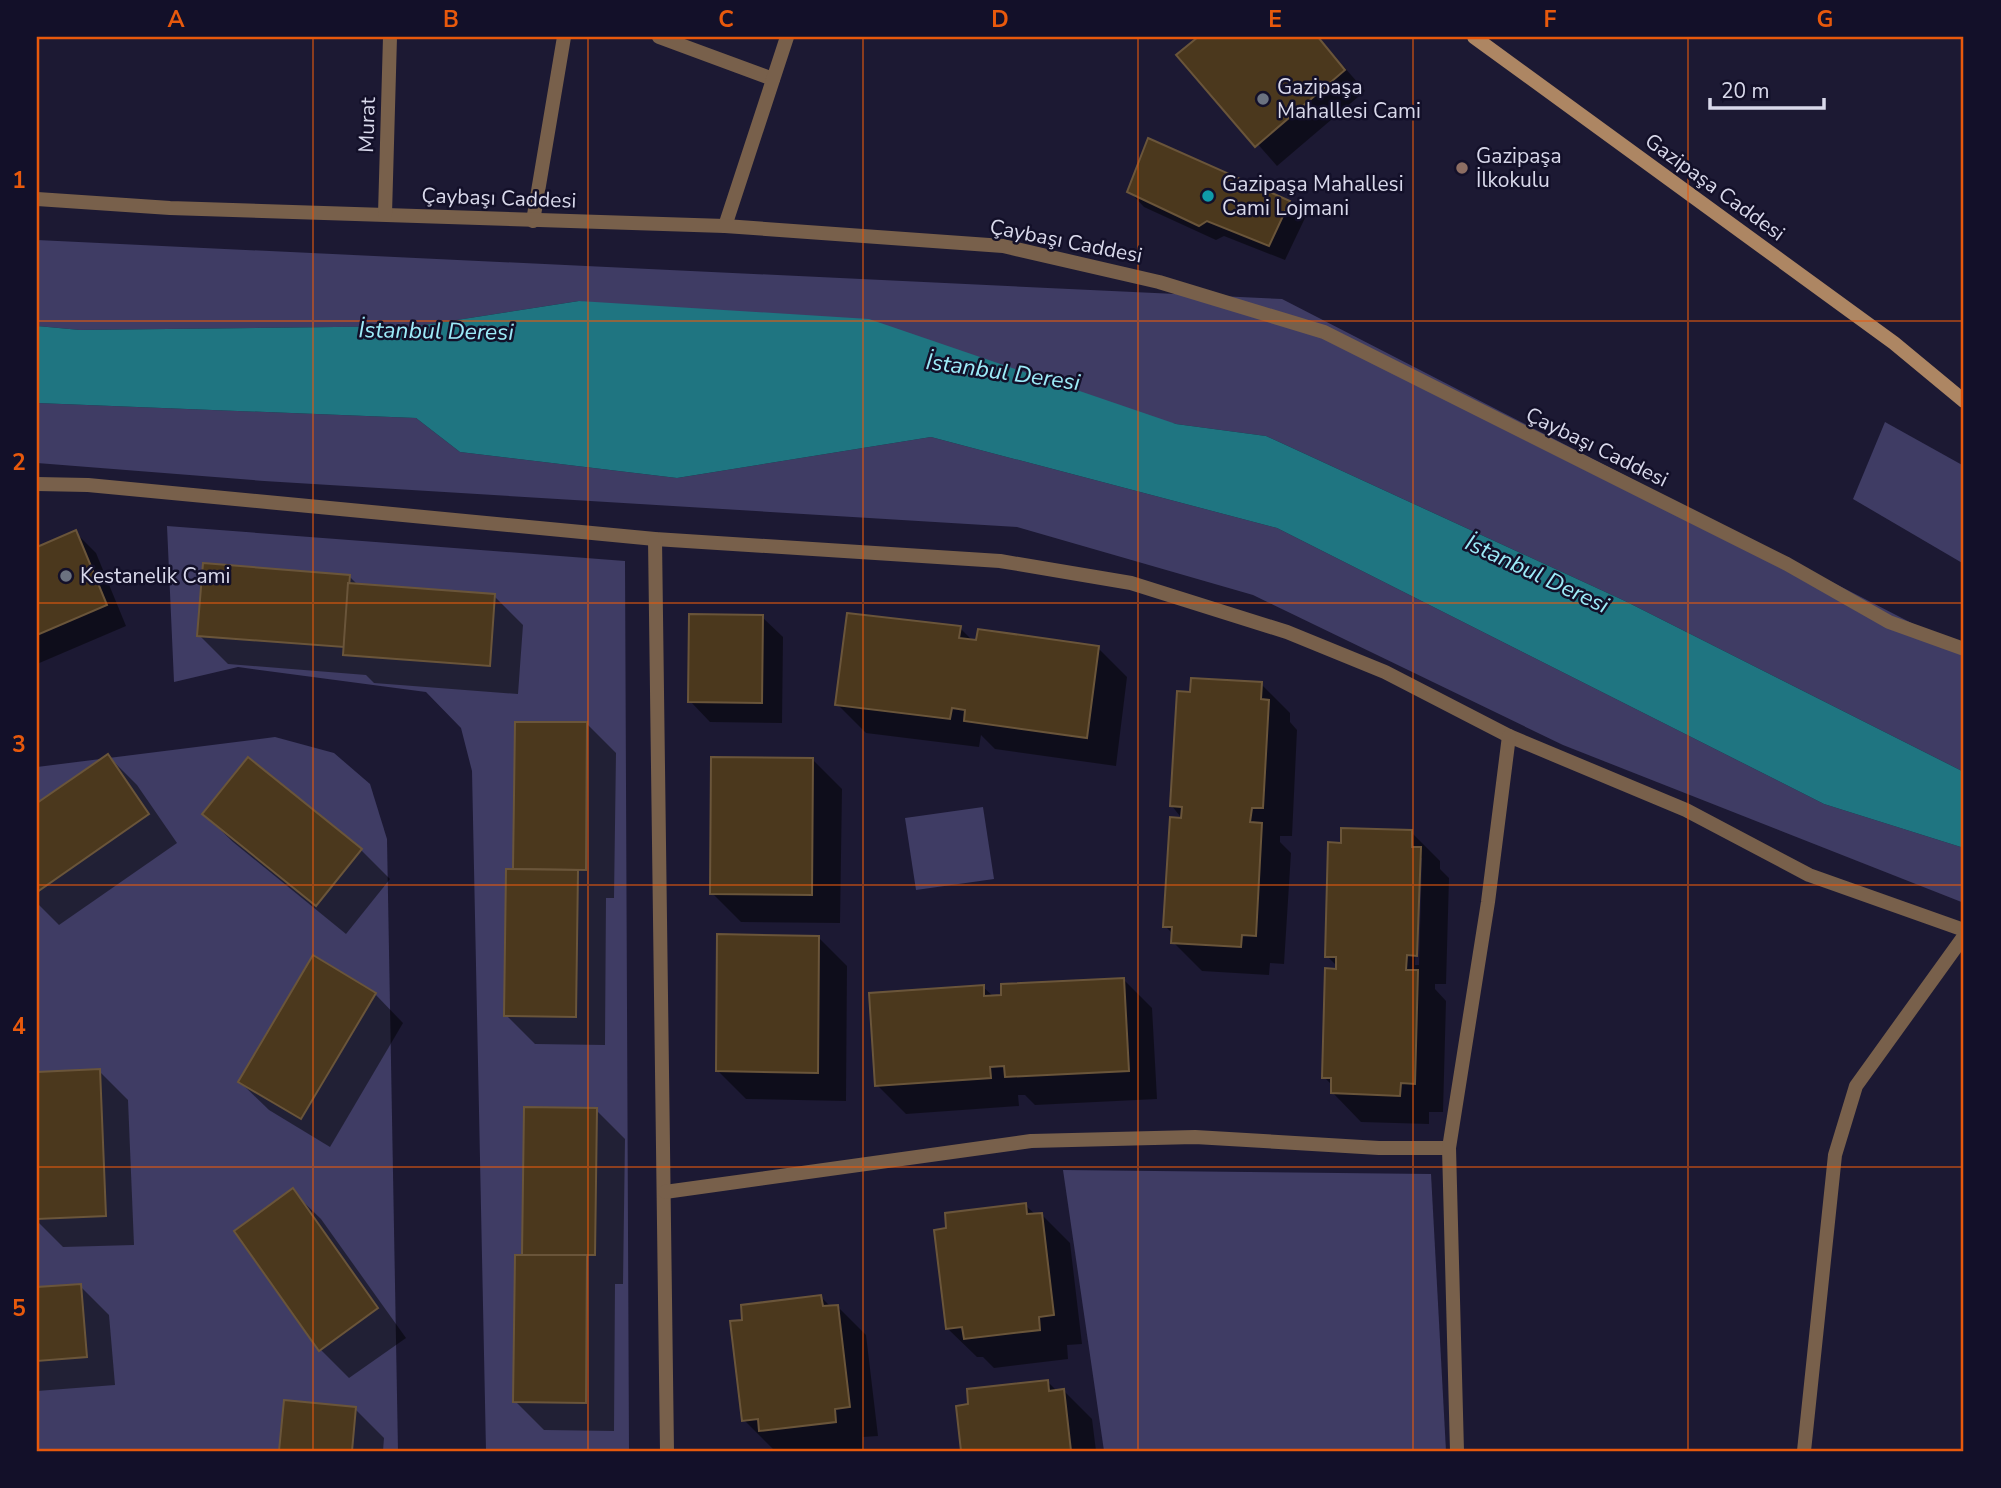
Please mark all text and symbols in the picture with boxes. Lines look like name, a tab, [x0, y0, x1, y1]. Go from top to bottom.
text: A	[167, 4, 185, 35]
text: B	[443, 4, 459, 35]
text: C	[718, 4, 734, 35]
text: D	[991, 4, 1009, 35]
text: E	[1268, 4, 1282, 35]
text: F	[1544, 4, 1557, 35]
text: G	[1817, 4, 1833, 35]
scale bar	[1710, 66, 1824, 110]
place label: Gazipaşa Mahallesi Cami	[1277, 73, 1421, 125]
text: 20 m	[1721, 77, 1770, 105]
marker: Gazipaşa Mahallesi Cami	[1255, 91, 1271, 107]
street label: Murat	[352, 96, 382, 153]
street label: Gazipaşa Caddesi	[1639, 127, 1791, 247]
place label: Gazipaşa İlkokulu	[1476, 142, 1562, 194]
marker: Gazipaşa İlkokulu	[1454, 160, 1470, 176]
text: 1	[12, 165, 26, 196]
place label: Gazipaşa Mahallesi Cami Lojmani	[1222, 170, 1404, 222]
street label: Çaybaşı Caddesi	[421, 181, 577, 215]
marker: Gazipaşa Mahallesi Cami Lojmani	[1200, 188, 1216, 204]
street label: Çaybaşı Caddesi	[987, 212, 1145, 270]
water label: İstanbul Deresi	[358, 314, 515, 348]
water label: İstanbul Deresi	[924, 346, 1083, 398]
street label: Çaybaşı Caddesi	[1521, 400, 1673, 494]
text: 2	[12, 447, 26, 478]
water label: İstanbul Deresi	[1460, 527, 1614, 621]
place label: Kestanelik Cami	[80, 562, 230, 590]
marker: Kestanelik Cami	[58, 568, 74, 584]
text: 3	[12, 729, 26, 760]
text: 4	[12, 1011, 26, 1042]
text: 5	[12, 1293, 26, 1324]

